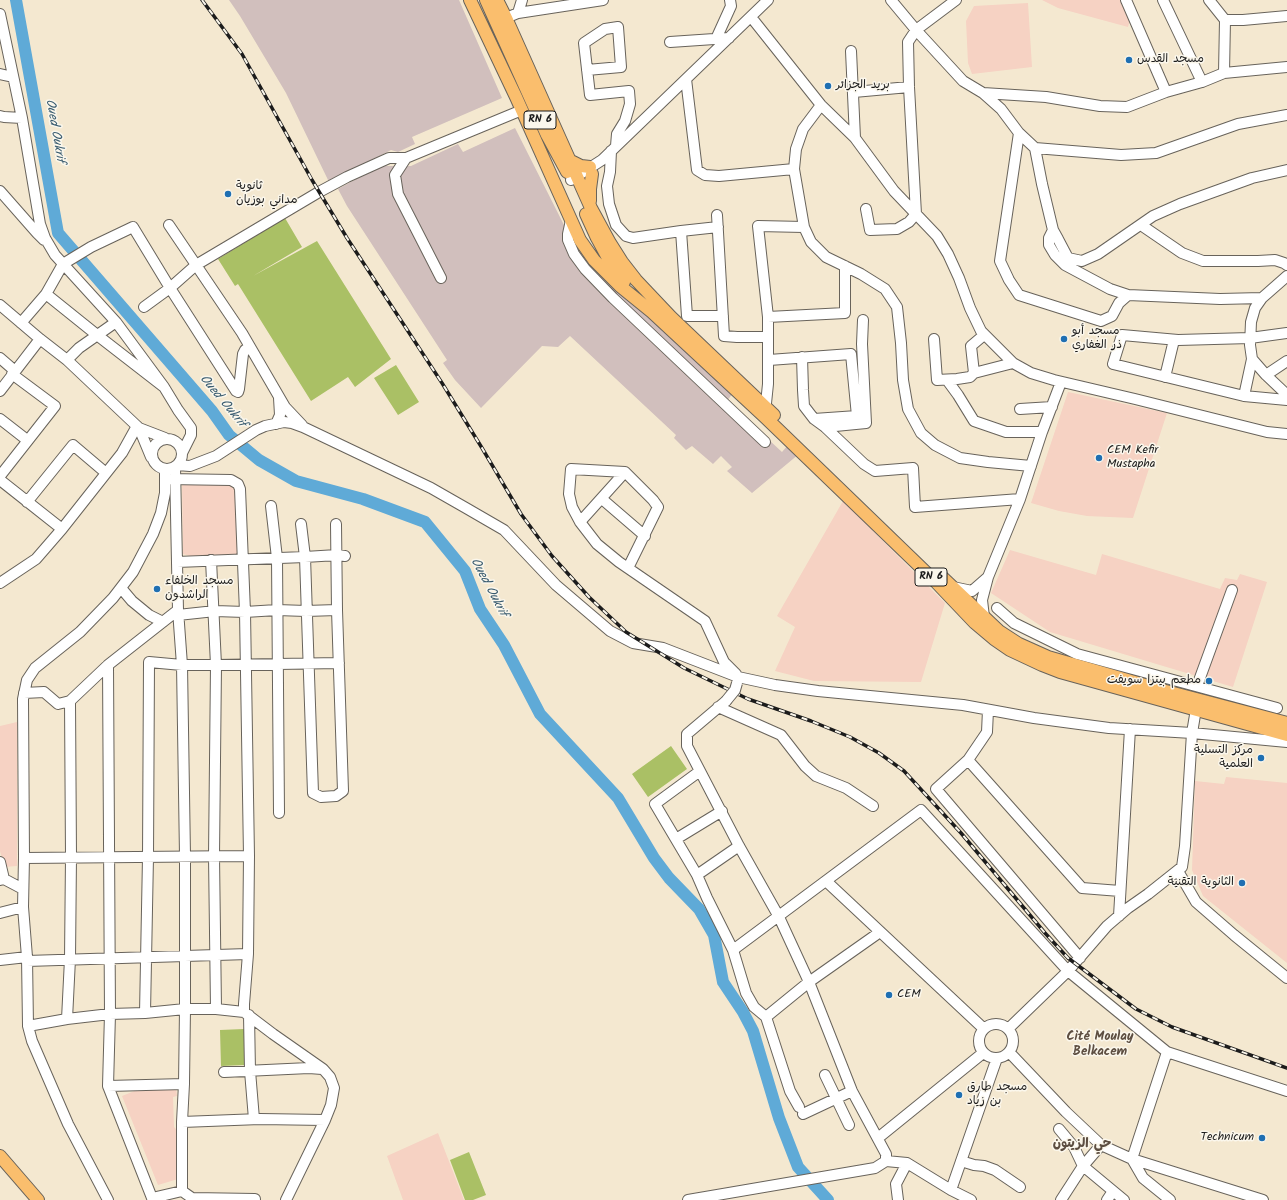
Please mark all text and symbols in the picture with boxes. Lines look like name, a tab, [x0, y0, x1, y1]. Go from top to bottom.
place label: مسجد القدس	[1137, 53, 1204, 67]
marker: مسجد القدس	[1124, 55, 1134, 65]
place label: بريد الجزائر	[836, 79, 890, 93]
marker: بريد الجزائر	[823, 81, 833, 91]
water label: Oued Oukrif	[41, 98, 67, 164]
road number: RN 6	[524, 111, 556, 129]
place label: ثانوية مداني بوزيان	[236, 180, 297, 208]
marker: ثانوية مداني بوزيان	[223, 189, 233, 199]
place label: مسجد أبو ذر الغفاري	[1072, 325, 1122, 353]
marker: مسجد أبو ذر الغفاري	[1059, 334, 1069, 344]
water label: Oued Oukrif	[195, 372, 249, 432]
place label: CEM Kefir Mustapha	[1107, 444, 1158, 472]
marker: CEM Kefir Mustapha	[1094, 453, 1104, 463]
water label: Oued Oukrif	[466, 556, 510, 620]
road number: RN 6	[915, 568, 947, 586]
place label: مسجد الخلفاء الراشدون	[165, 575, 233, 603]
marker: مسجد الخلفاء الراشدون	[152, 584, 162, 594]
place label: مطعم بيتزا سويفت	[1107, 674, 1201, 688]
marker: مطعم بيتزا سويفت	[1204, 676, 1214, 686]
place label: مركز التسلية العلمية	[1194, 744, 1253, 772]
marker: مركز التسلية العلمية	[1256, 753, 1266, 763]
place label: الثانوية التقنية	[1168, 876, 1234, 890]
marker: الثانوية التقنية	[1237, 878, 1247, 888]
place label: CEM	[897, 988, 921, 1002]
marker: CEM	[884, 990, 894, 1000]
district label: Cité Moulay Belkacem	[1066, 1030, 1134, 1061]
place label: مسجد طارق بن زياد	[967, 1081, 1027, 1109]
marker: مسجد طارق بن زياد	[954, 1090, 964, 1100]
place label: Technicum	[1200, 1131, 1254, 1145]
marker: Technicum	[1257, 1133, 1267, 1143]
district label: حي الزيتون	[1053, 1137, 1111, 1153]

